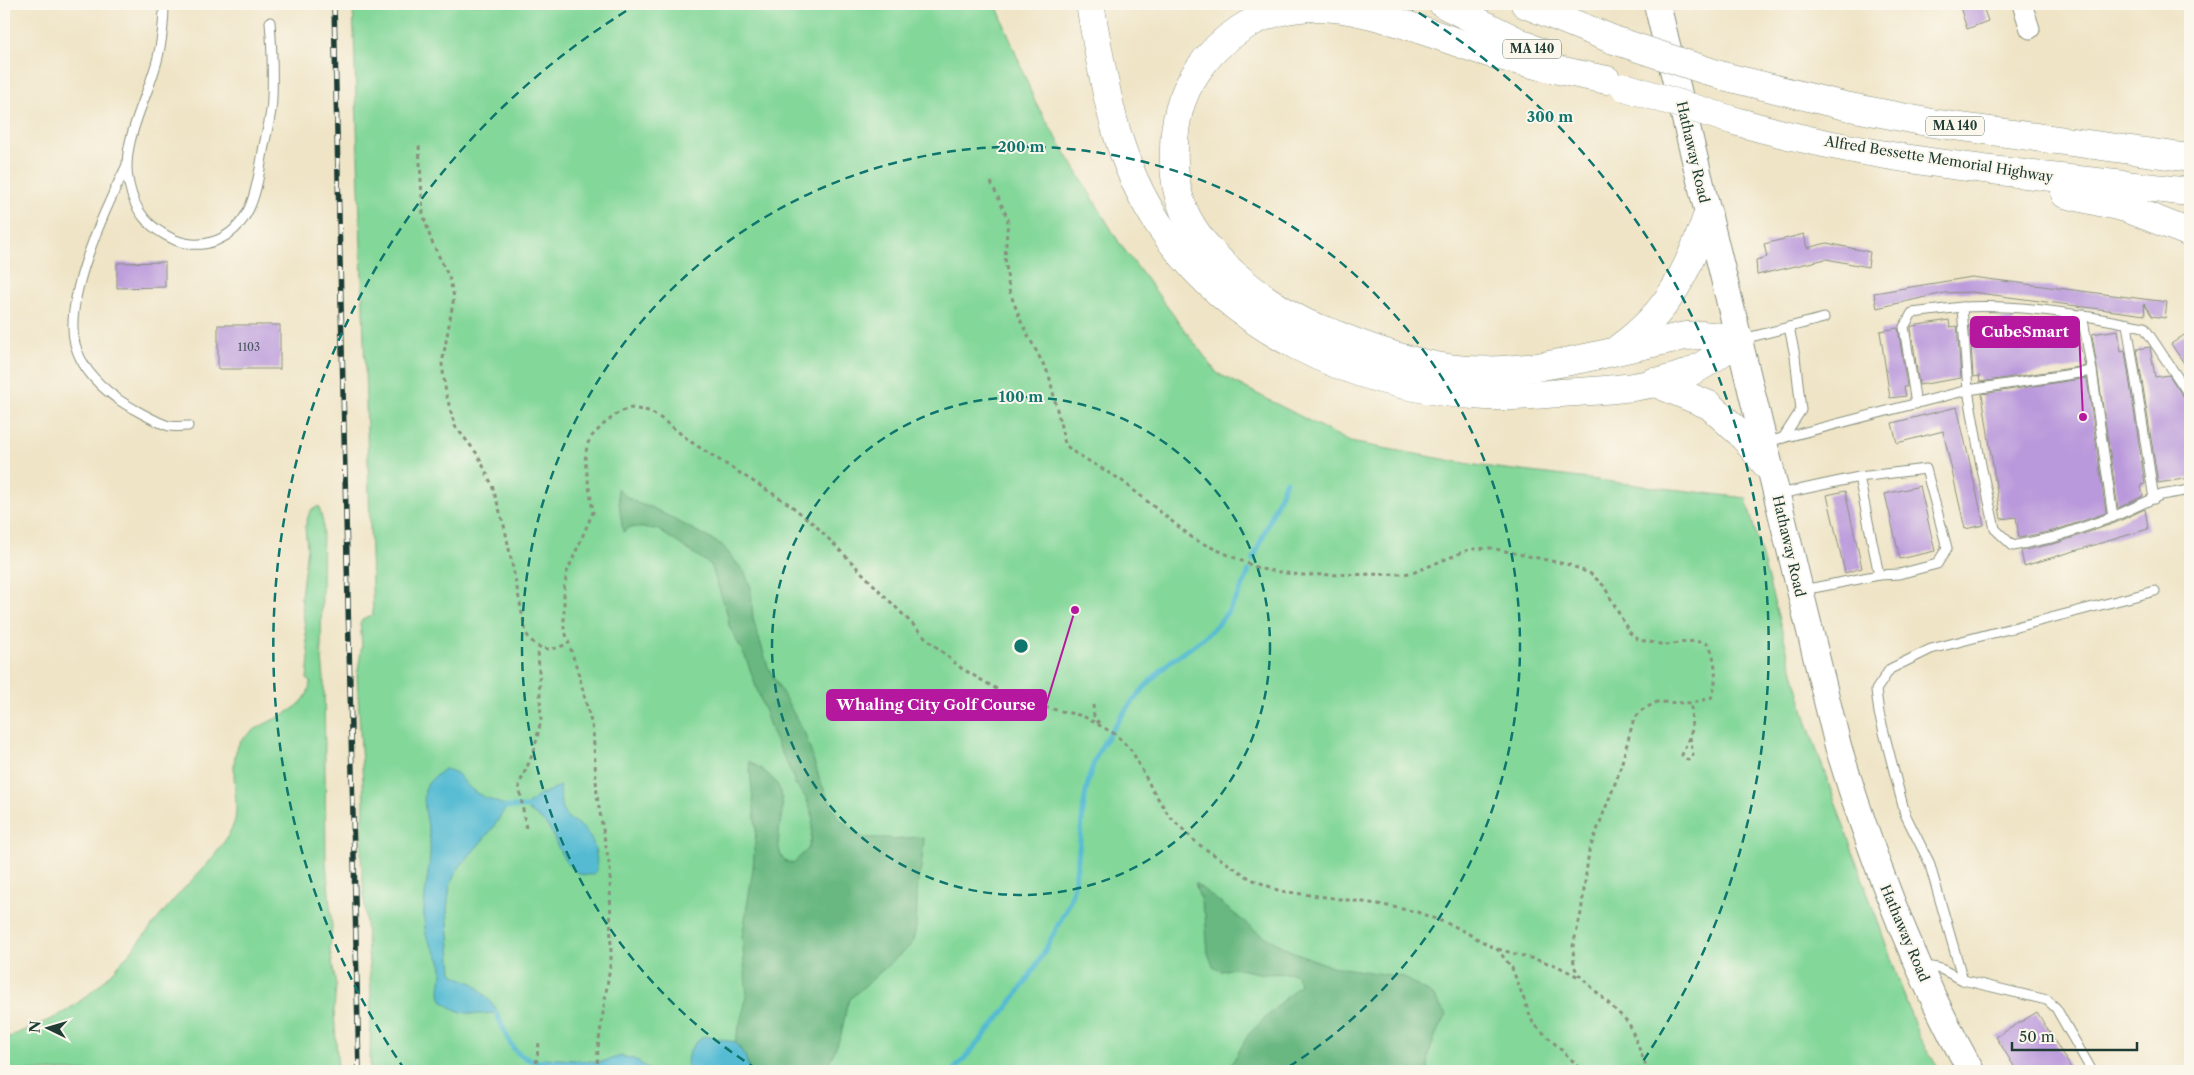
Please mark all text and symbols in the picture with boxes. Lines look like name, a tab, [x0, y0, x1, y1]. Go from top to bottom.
road number: MA 140	[1503, 40, 1561, 59]
street label: Hathaway Road	[1673, 99, 1714, 205]
text: 300 m	[1527, 107, 1573, 126]
road number: MA 140	[1926, 116, 1984, 136]
street label: Alfred Bessette Memorial Highway	[1822, 132, 2055, 186]
text: 200 m	[998, 137, 1044, 156]
callout: CubeSmart	[1971, 317, 2079, 347]
text: CubeSmart	[1981, 322, 2069, 341]
house number: 1103	[238, 340, 260, 354]
text: 100 m	[999, 387, 1043, 406]
street label: Hathaway Road	[1769, 493, 1810, 599]
centre of rings	[1012, 637, 1030, 655]
callout: Whaling City Golf Course	[827, 690, 1046, 720]
text: Whaling City Golf Course	[835, 695, 1036, 714]
street label: Hathaway Road	[1876, 882, 1934, 985]
north arrow	[22, 1002, 72, 1052]
text: N	[26, 1020, 45, 1034]
scale bar	[2012, 1020, 2136, 1052]
text: 50 m	[2019, 1027, 2055, 1046]

